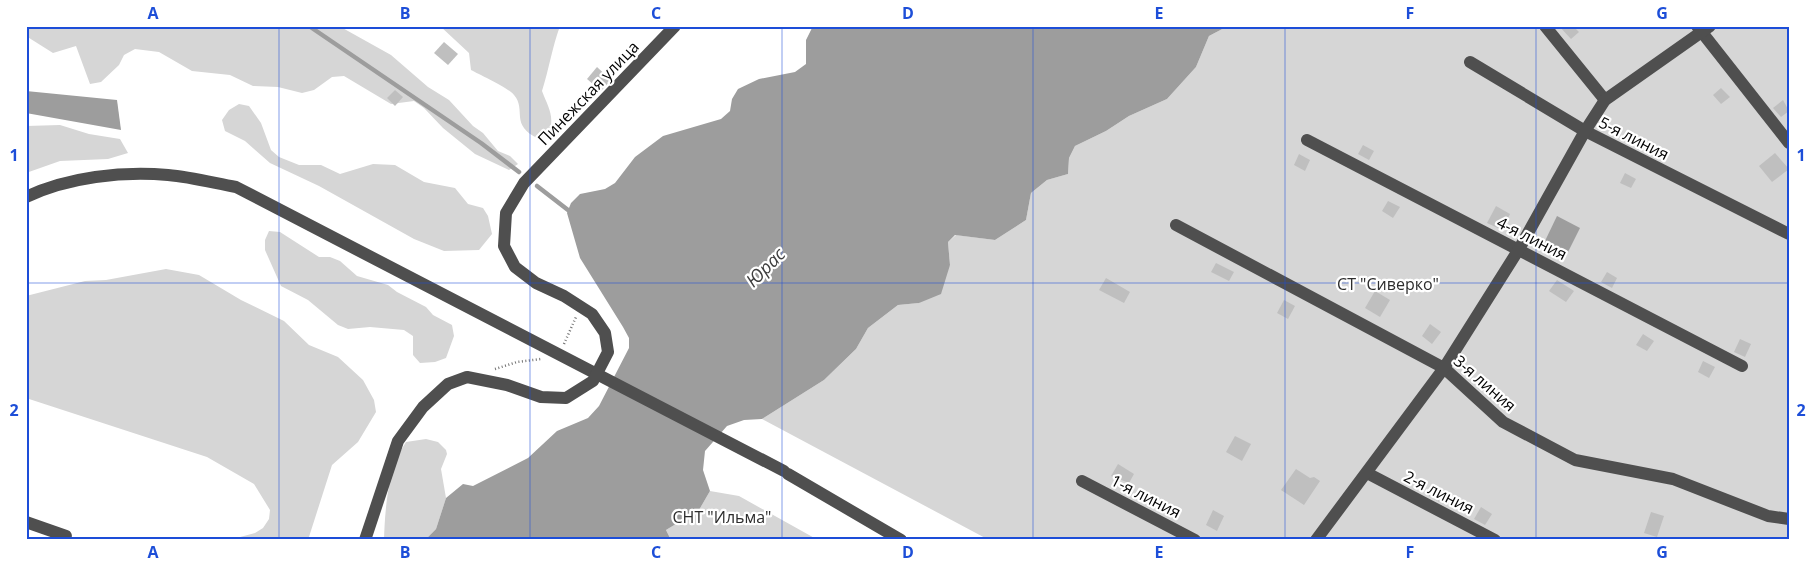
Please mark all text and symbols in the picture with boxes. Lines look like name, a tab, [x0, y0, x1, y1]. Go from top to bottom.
text: A	[147, 2, 159, 24]
text: B	[400, 2, 410, 24]
text: C	[651, 2, 661, 24]
text: D	[902, 2, 914, 24]
text: E	[1155, 2, 1164, 24]
text: F	[1406, 2, 1414, 24]
text: G	[1656, 2, 1668, 24]
street label: Пинежская улица	[533, 36, 643, 150]
street label: 5-я линия	[1595, 111, 1673, 165]
text: 1	[9, 144, 19, 166]
text: 1	[1796, 144, 1806, 166]
street label: 4-я линия	[1493, 211, 1571, 265]
water label: Юрас	[740, 242, 790, 292]
park label: СТ "Сиверко"	[1337, 273, 1439, 295]
street label: 3-я линия	[1449, 350, 1521, 416]
text: 2	[9, 399, 19, 421]
text: 2	[1796, 399, 1806, 421]
street label: 2-я линия	[1400, 465, 1478, 519]
street label: 1-я линия	[1107, 469, 1185, 523]
park label: СНТ "Ильма"	[673, 506, 771, 528]
text: A	[147, 541, 159, 563]
text: B	[400, 541, 410, 563]
text: C	[651, 541, 661, 563]
text: D	[902, 541, 914, 563]
text: E	[1155, 541, 1164, 563]
text: F	[1406, 541, 1414, 563]
text: G	[1656, 541, 1668, 563]

